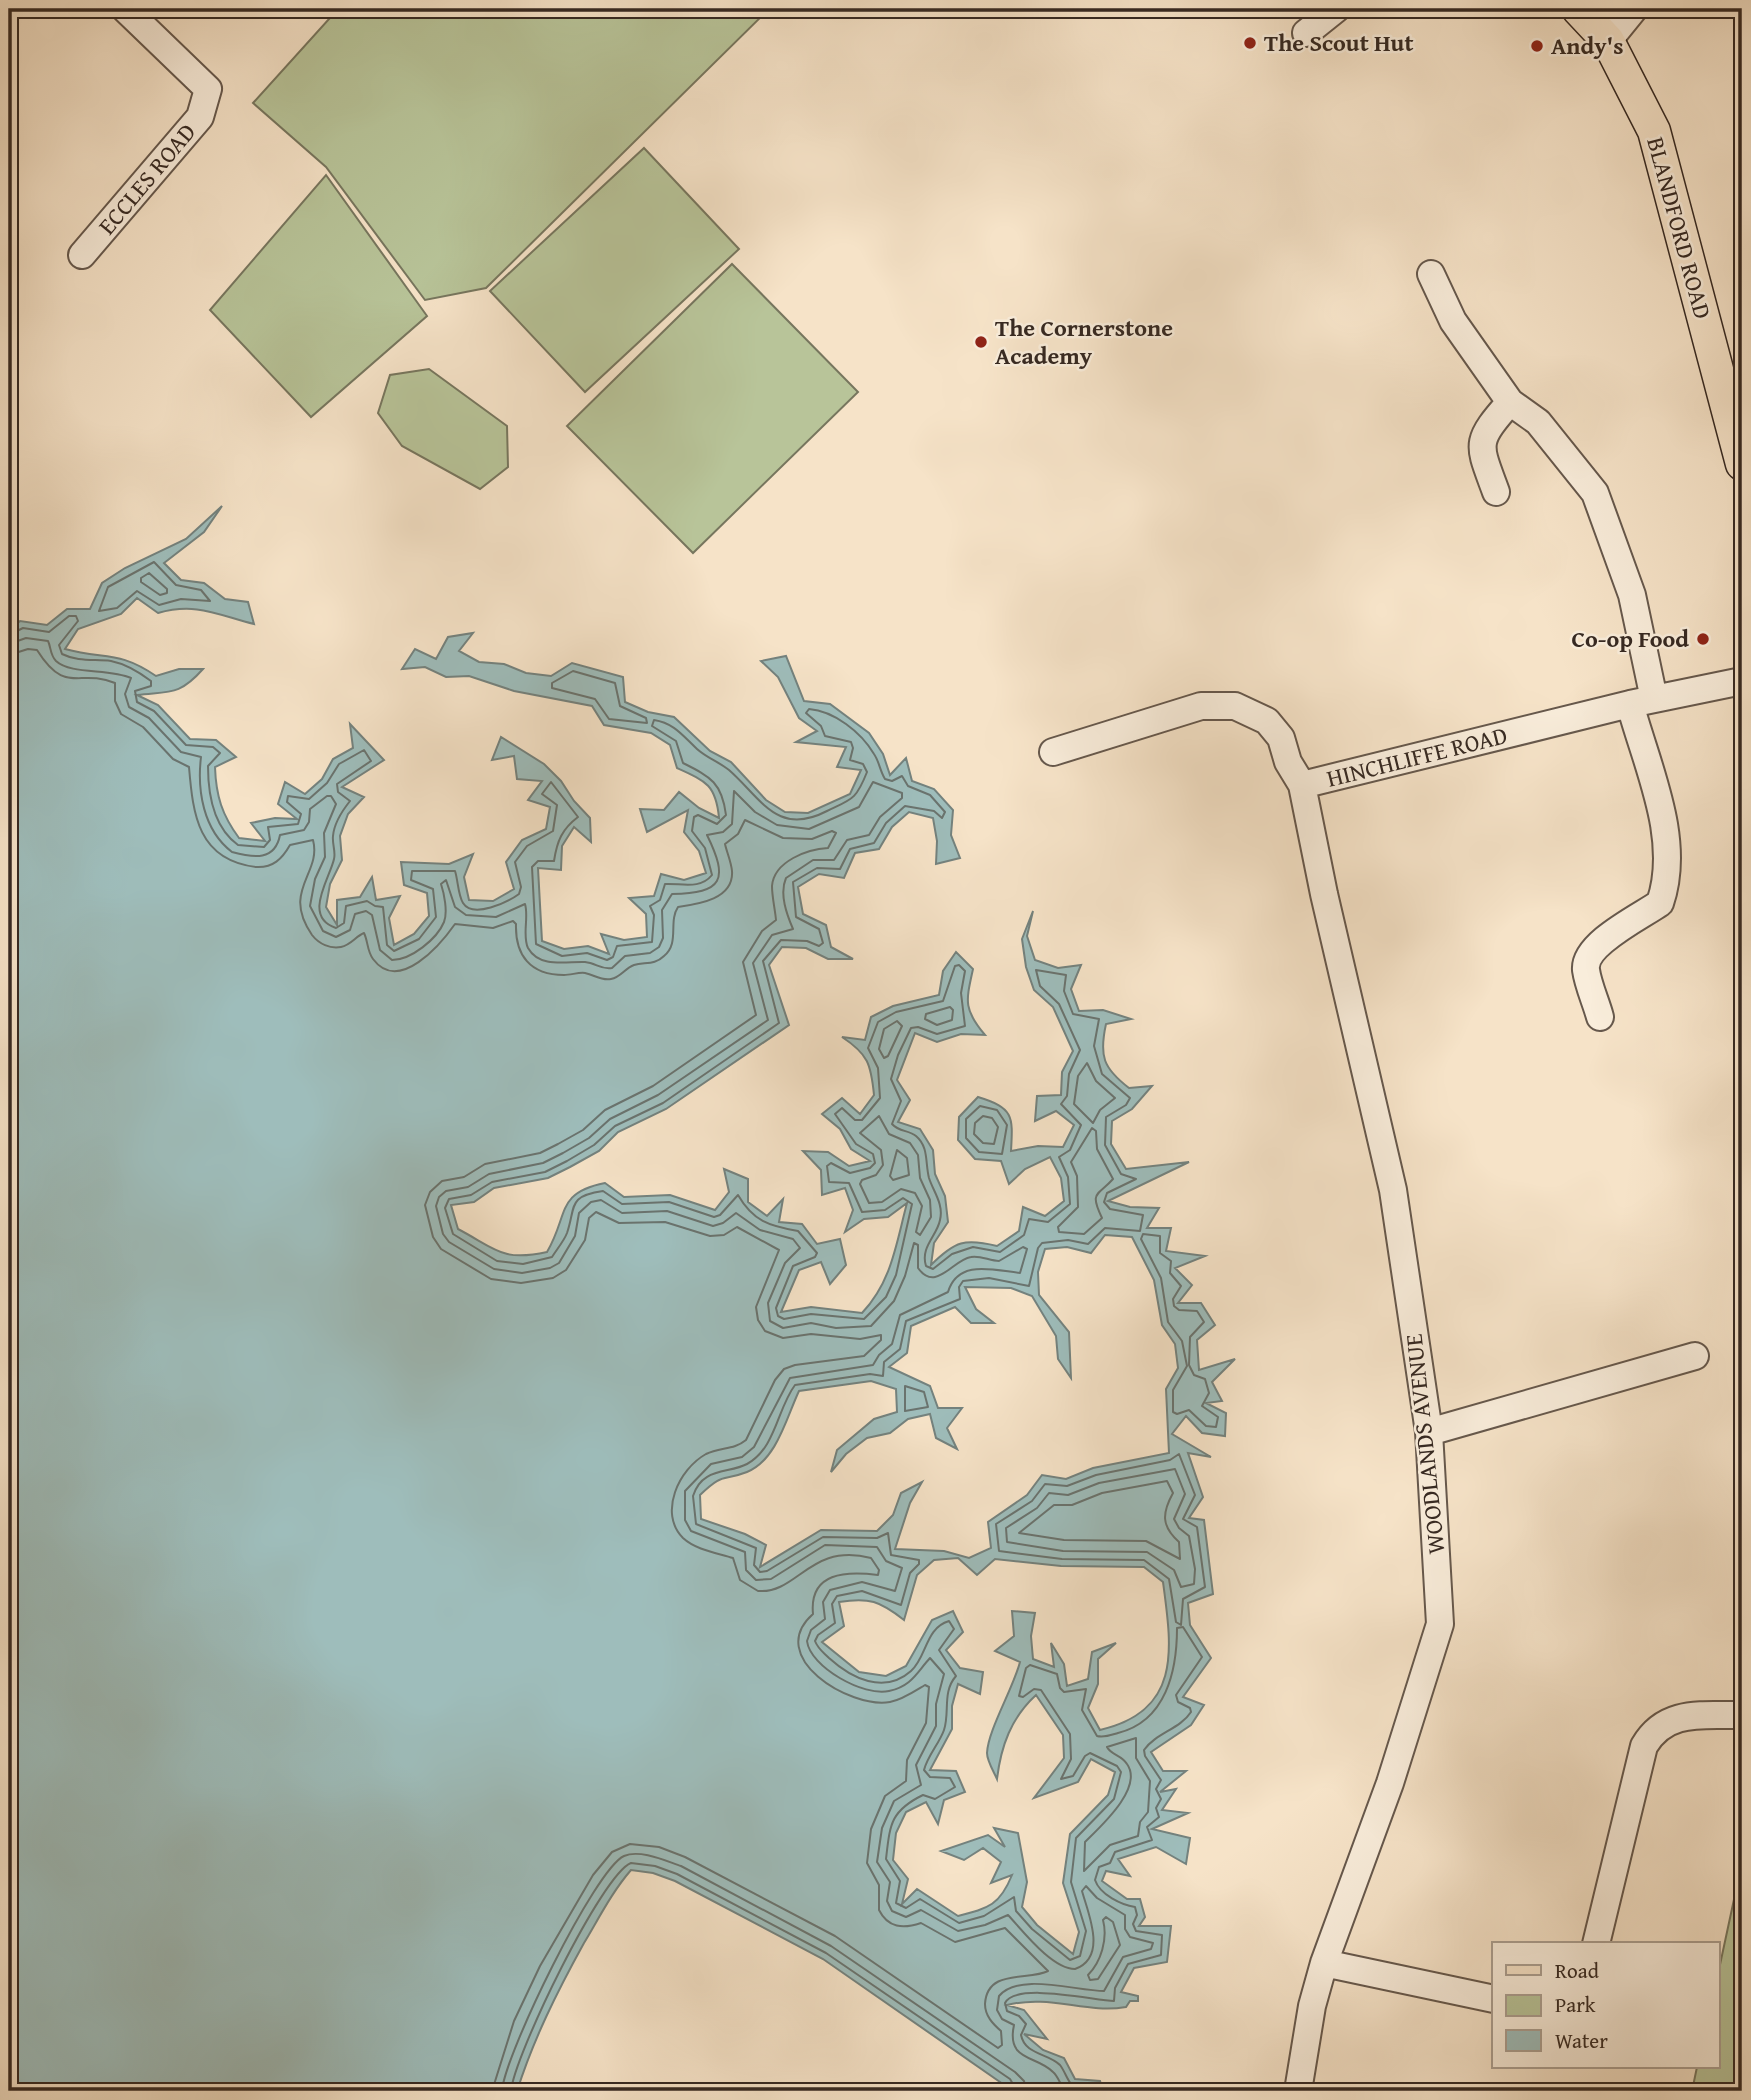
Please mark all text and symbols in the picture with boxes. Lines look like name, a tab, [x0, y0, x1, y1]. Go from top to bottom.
place label: The Scout Hut	[1264, 25, 1413, 60]
place label: Andy's	[1551, 28, 1624, 63]
marker: The Scout Hut	[1242, 35, 1258, 51]
marker: Andy's	[1529, 38, 1545, 54]
street label: ECCLES ROAD	[90, 115, 204, 242]
street label: BLANDFORD ROAD	[1638, 133, 1721, 323]
place label: The Cornerstone Academy	[995, 310, 1173, 373]
marker: The Cornerstone Academy	[973, 334, 989, 350]
place label: Co-op Food	[1571, 621, 1689, 656]
marker: Co-op Food	[1695, 631, 1711, 647]
street label: HINCHLIFFE ROAD	[1323, 717, 1511, 796]
street label: WOODLANDS AVENUE	[1396, 1332, 1453, 1556]
legend	[1492, 1942, 1720, 2068]
text: Road	[1555, 1955, 1600, 1986]
text: Park	[1555, 1989, 1596, 2020]
text: Water	[1555, 2025, 1608, 2056]

